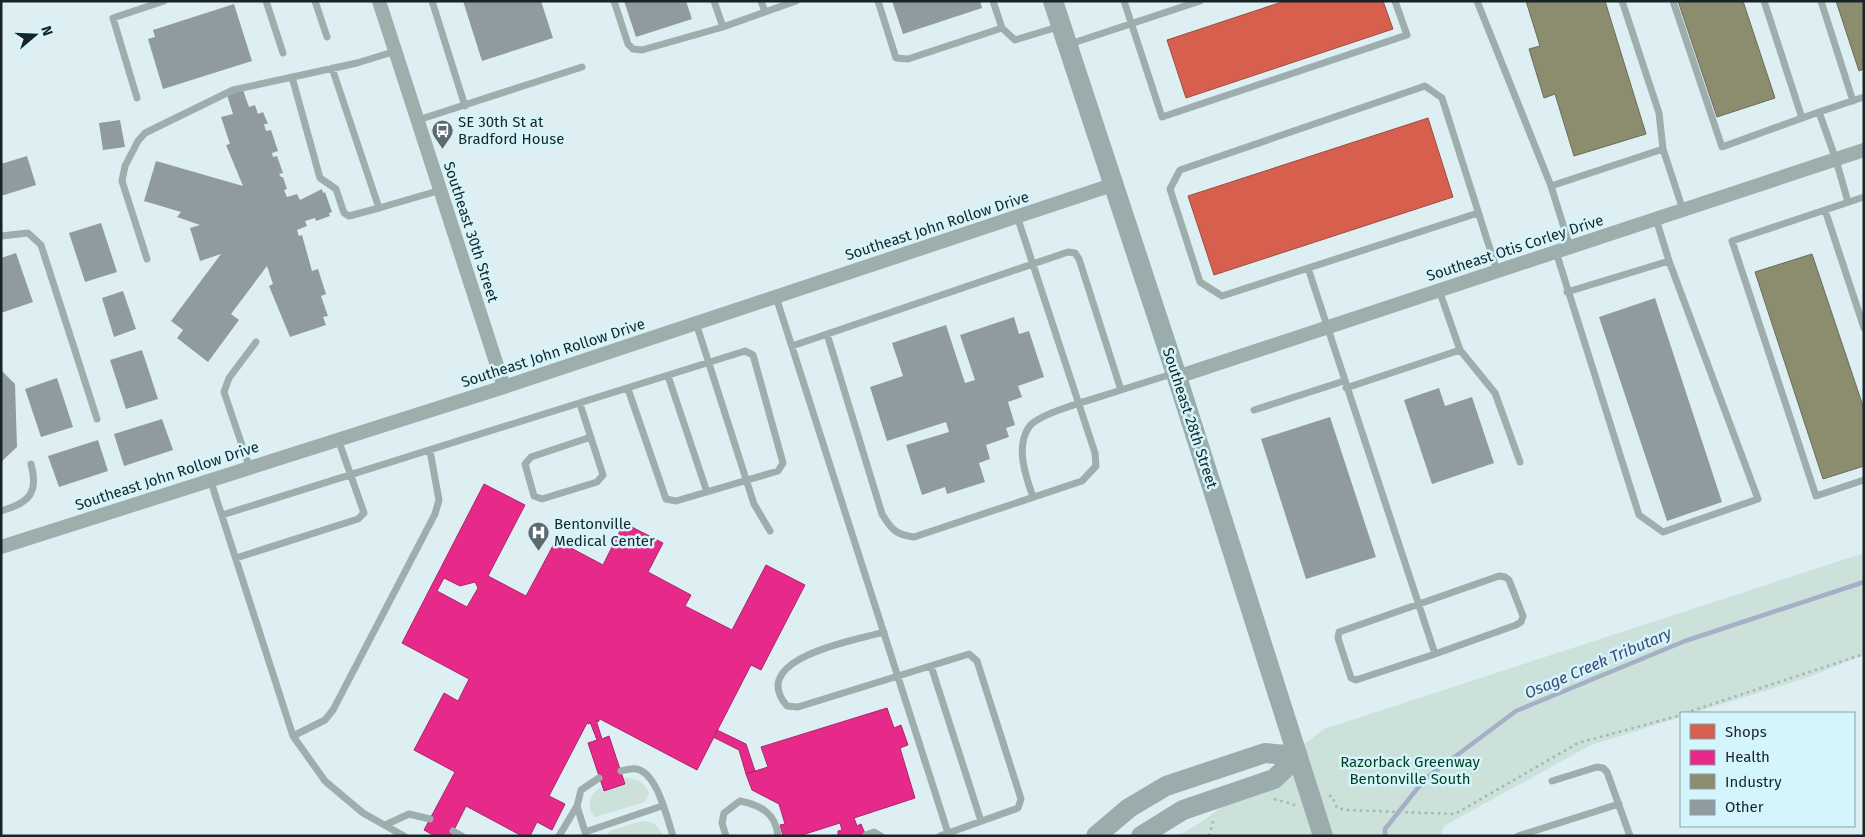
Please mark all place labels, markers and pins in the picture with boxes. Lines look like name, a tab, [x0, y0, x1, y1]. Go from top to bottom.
place label: SE 30th St at Bradford House	[458, 113, 564, 148]
bus stop icon: SE 30th St at Bradford House	[430, 119, 454, 150]
place label: Bentonville Medical Center	[554, 515, 655, 550]
hospital icon: Bentonville Medical Center	[526, 521, 550, 552]

